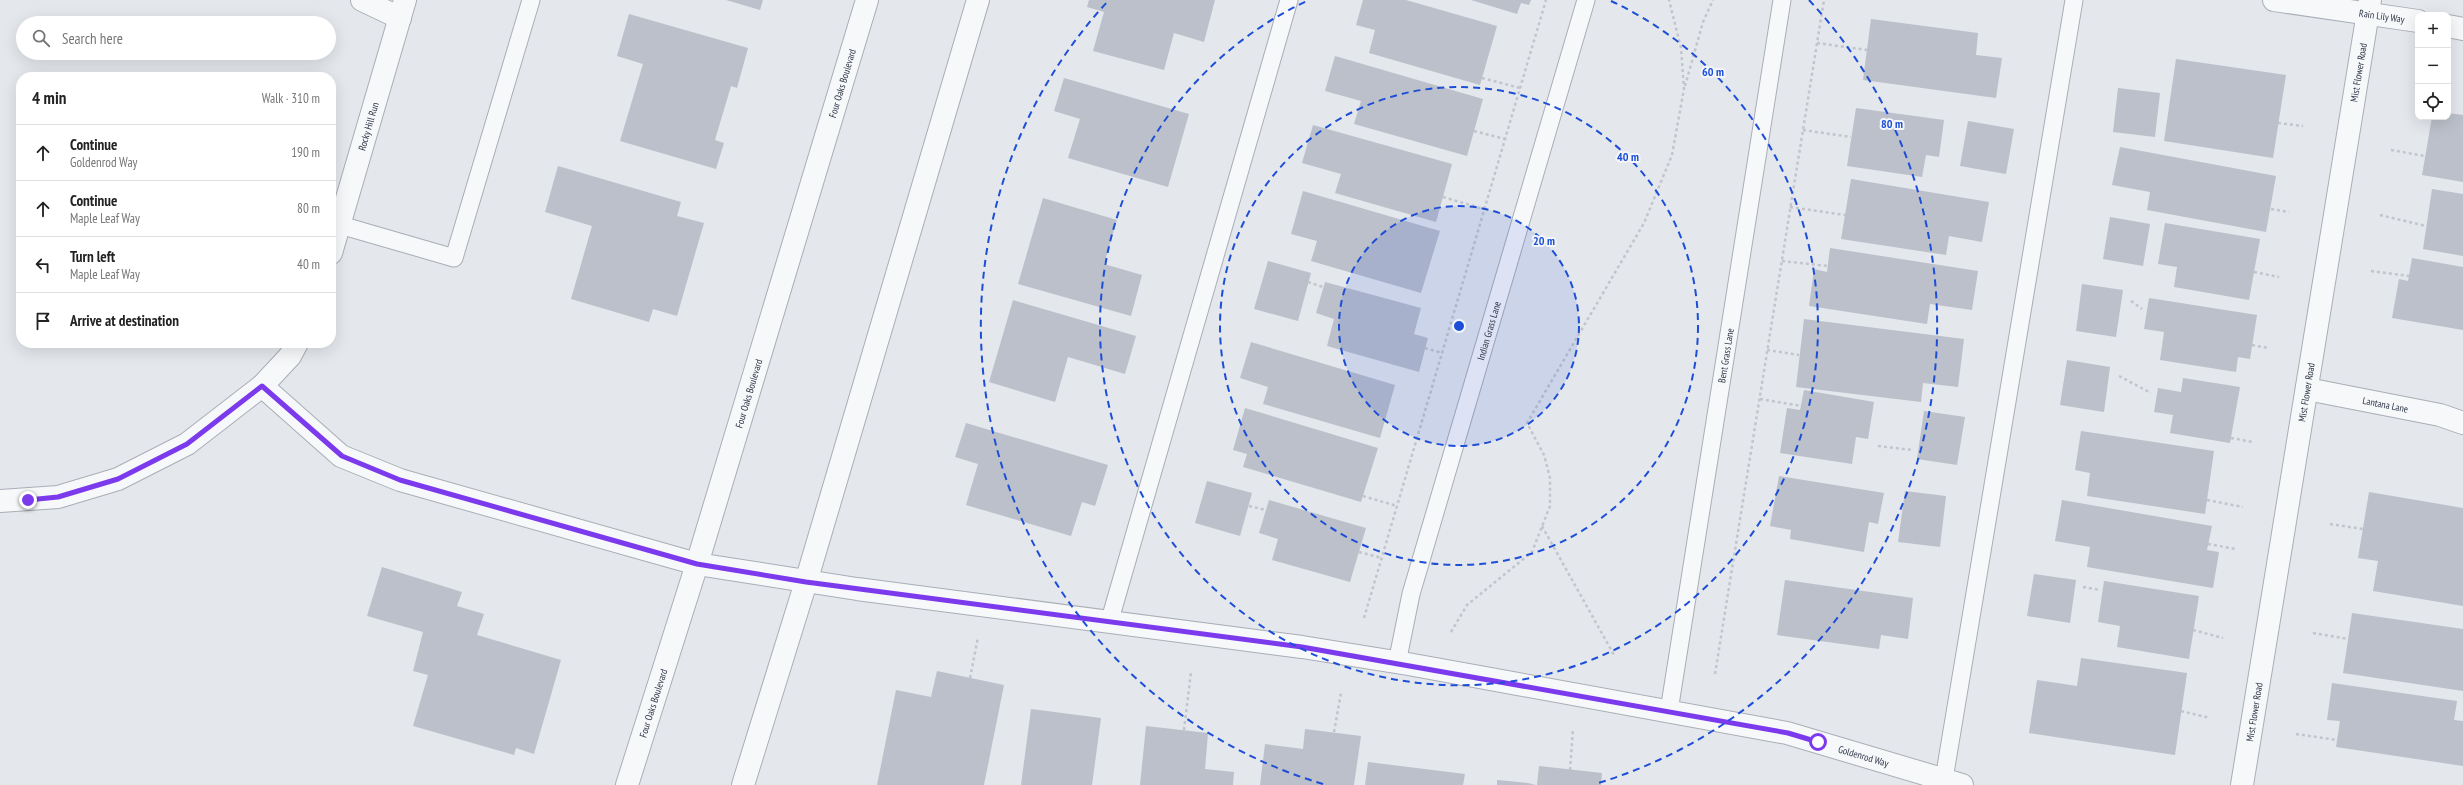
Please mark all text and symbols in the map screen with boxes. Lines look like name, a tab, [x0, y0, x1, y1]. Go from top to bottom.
street label: Rain Lily Way	[2358, 6, 2406, 26]
map controls	[2415, 12, 2451, 120]
button: +	[2415, 12, 2451, 48]
search box	[16, 16, 336, 60]
icon: search	[30, 27, 52, 49]
text: Search here	[62, 29, 123, 48]
street label: Mist Flower Road	[2347, 42, 2370, 103]
street label: Four Oaks Boulevard	[826, 47, 859, 119]
button: −	[2415, 48, 2451, 84]
text: 60 m	[1702, 64, 1724, 79]
button: locate	[2415, 84, 2451, 120]
text: 4 min	[32, 87, 66, 109]
text: Walk · 310 m	[262, 90, 320, 107]
street label: Rocky Hill Run	[355, 101, 382, 152]
text: 80 m	[1881, 116, 1903, 131]
text: Continue	[70, 135, 117, 154]
icon: ahead	[32, 142, 54, 164]
text: 190 m	[291, 144, 320, 161]
text: 40 m	[1617, 149, 1639, 164]
text: Goldenrod Way	[70, 154, 137, 171]
text: Continue	[70, 191, 117, 210]
icon: ahead	[32, 198, 54, 220]
text: 80 m	[297, 200, 320, 217]
text: Maple Leaf Way	[70, 210, 140, 227]
text: 20 m	[1533, 233, 1555, 248]
text: Turn left	[70, 247, 115, 266]
icon: left	[32, 254, 54, 276]
text: 40 m	[297, 256, 320, 273]
text: Maple Leaf Way	[70, 266, 140, 283]
street label: Indian Grass Lane	[1474, 300, 1504, 362]
icon: arrive	[32, 310, 54, 332]
text: Arrive at destination	[70, 311, 179, 330]
centre of rings	[1452, 319, 1466, 333]
street label: Bent Grass Lane	[1715, 327, 1737, 384]
street label: Four Oaks Boulevard	[732, 358, 765, 430]
street label: Mist Flower Road	[2295, 362, 2318, 423]
street label: Lantana Lane	[2361, 394, 2409, 416]
route end	[19, 491, 37, 509]
street label: Four Oaks Boulevard	[636, 667, 670, 739]
street label: Mist Flower Road	[2243, 682, 2266, 742]
route start	[1809, 733, 1827, 751]
street label: Goldenrod Way	[1837, 743, 1890, 770]

